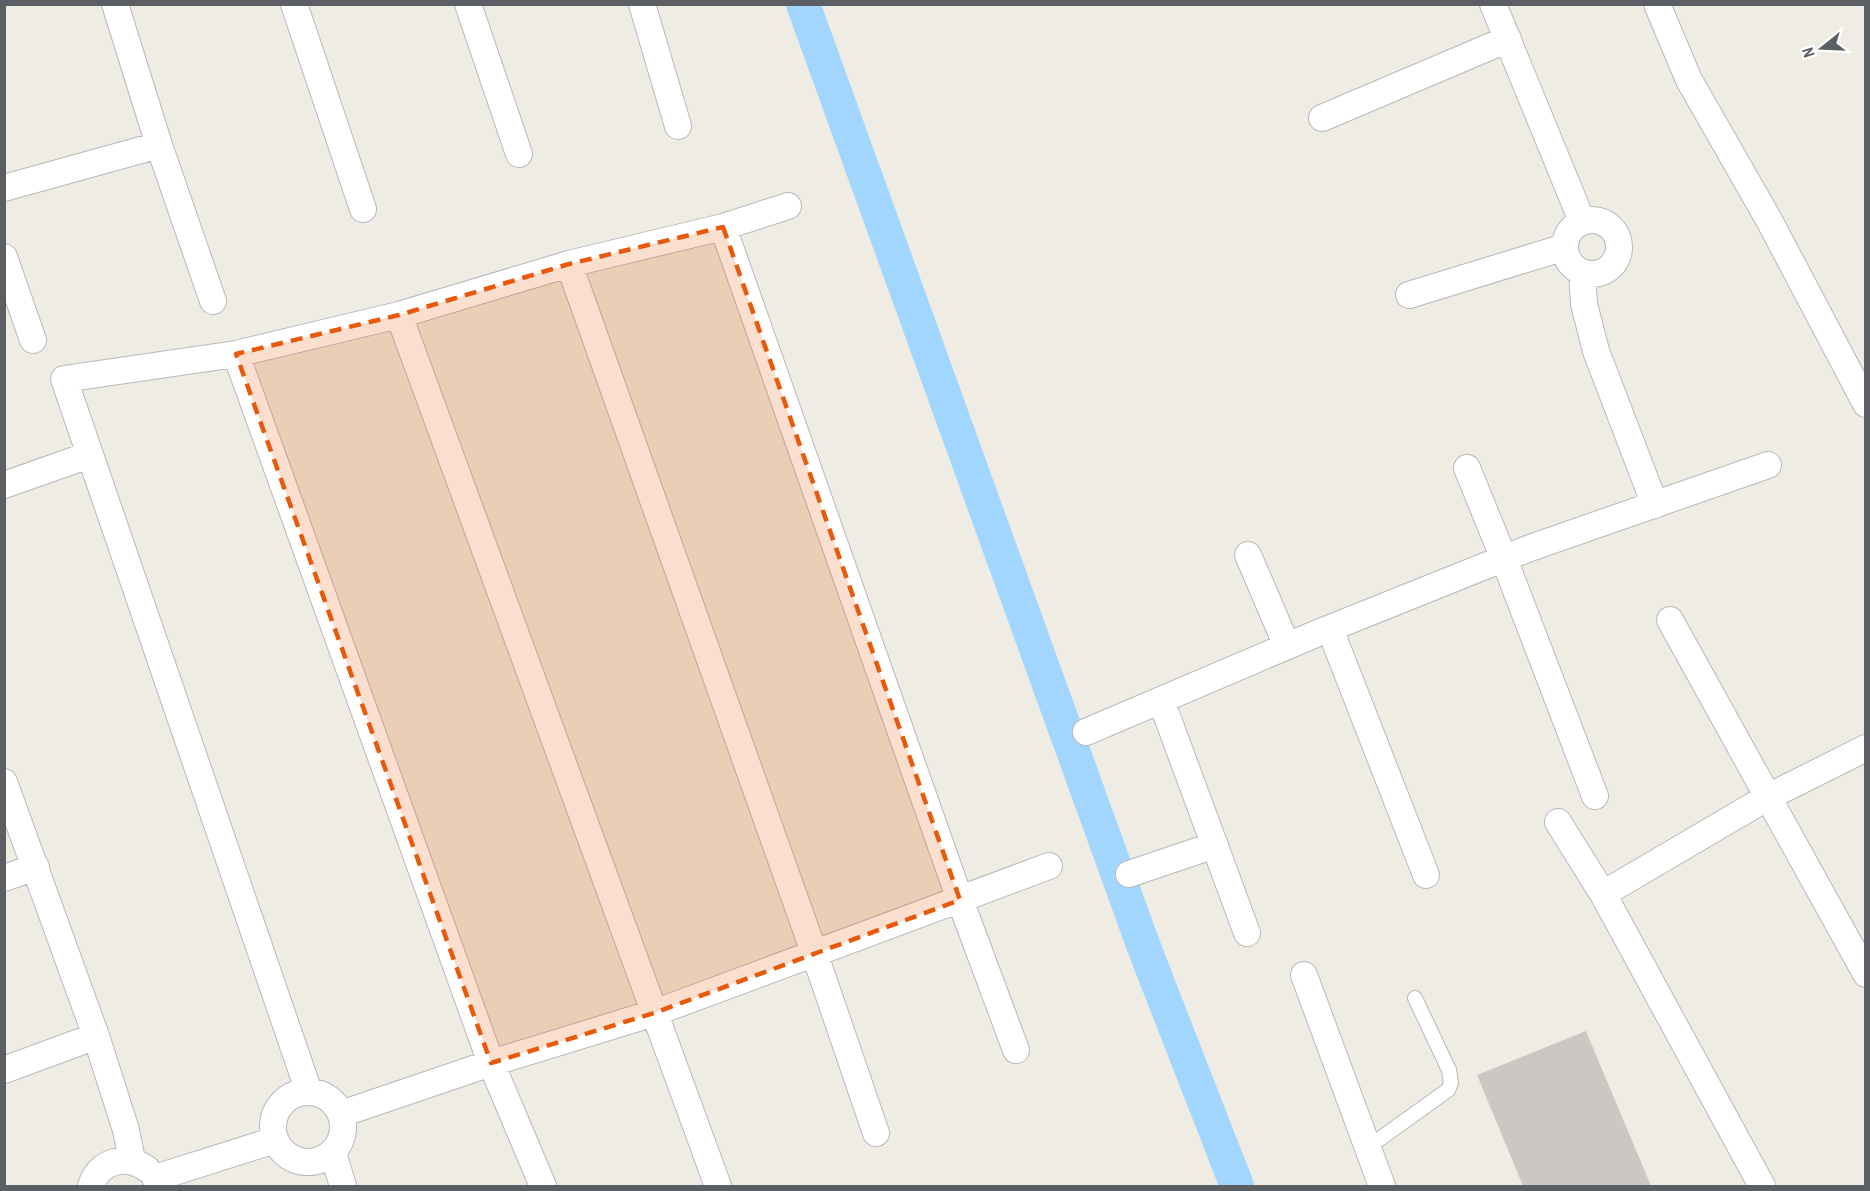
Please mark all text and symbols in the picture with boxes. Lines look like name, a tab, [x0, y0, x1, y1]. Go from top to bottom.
north arrow	[1792, 18, 1852, 78]
text: N	[1796, 45, 1820, 61]

